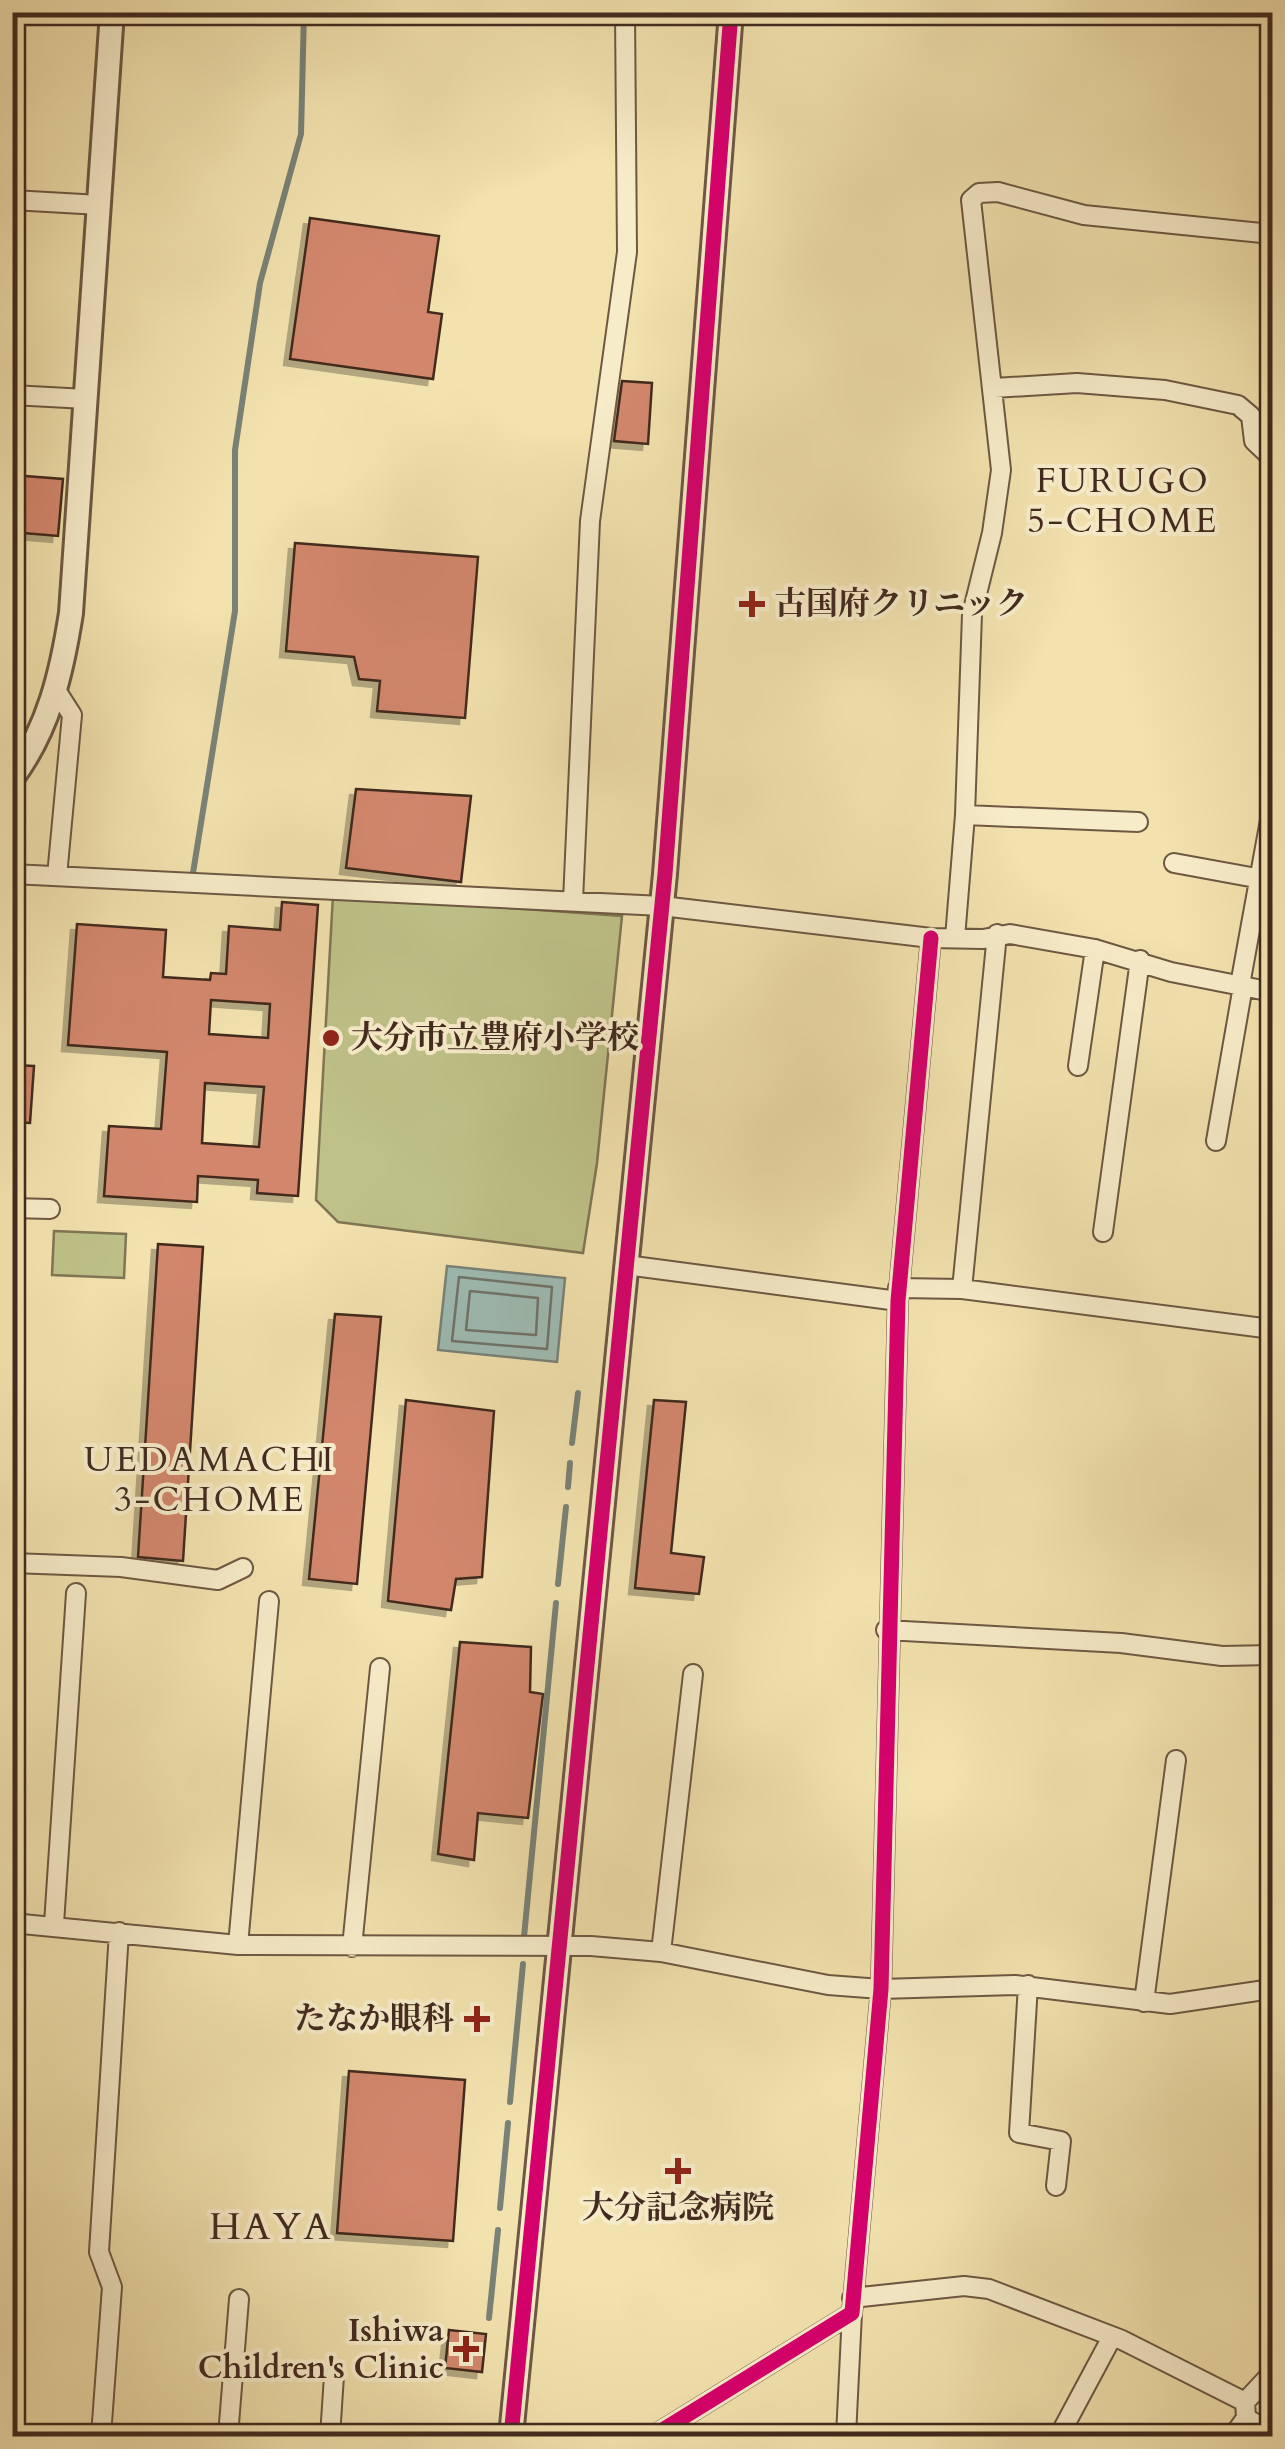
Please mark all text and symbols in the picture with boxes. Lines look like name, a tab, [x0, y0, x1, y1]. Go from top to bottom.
district label: FURUGO 5-CHOME	[1027, 457, 1219, 545]
place label: 古国府クリニック	[774, 582, 1028, 626]
marker: 古国府クリニック	[739, 591, 765, 617]
place label: 大分市立豊府小学校	[351, 1016, 639, 1060]
marker: 大分市立豊府小学校	[320, 1027, 342, 1049]
district label: UEDAMACHI 3-CHOME	[84, 1436, 336, 1524]
place label: たなか眼科	[294, 1997, 454, 2041]
marker: たなか眼科	[464, 2006, 490, 2032]
marker: 大分記念病院	[665, 2158, 691, 2184]
place label: 大分記念病院	[582, 2186, 774, 2230]
district label: HAYA	[209, 2201, 333, 2253]
place label: Ishiwa Children's Clinic	[198, 2309, 444, 2390]
marker: Ishiwa Children's Clinic	[453, 2336, 479, 2362]

